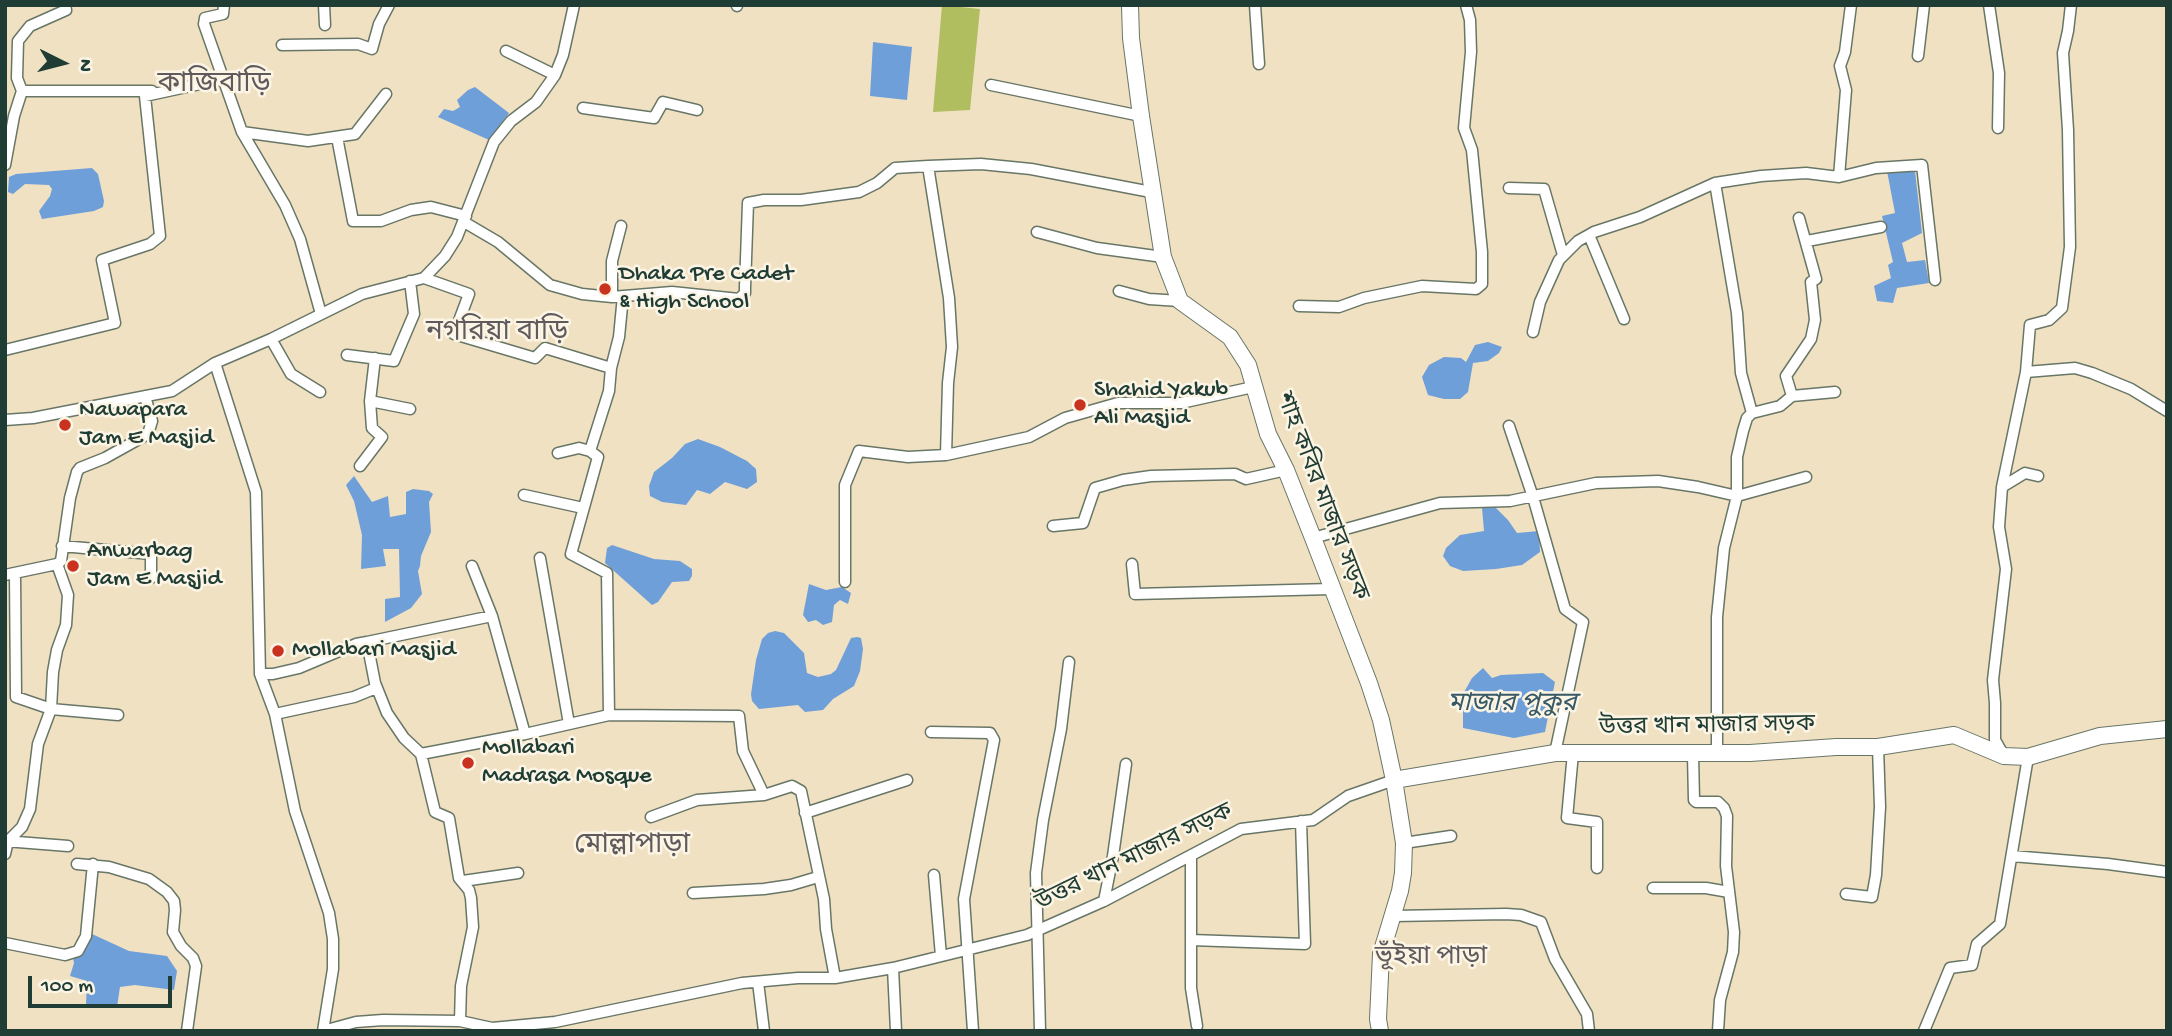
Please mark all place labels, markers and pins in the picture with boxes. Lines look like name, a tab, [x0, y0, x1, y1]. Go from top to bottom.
place label: Dhaka Pre Cadet & High School	[619, 261, 793, 317]
marker: Dhaka Pre Cadet & High School	[597, 281, 613, 297]
place label: Shahid Yakub Ali Masjid	[1094, 377, 1228, 433]
place label: Nawapara Jam E Masjid	[79, 397, 213, 453]
marker: Shahid Yakub Ali Masjid	[1072, 397, 1088, 413]
marker: Nawapara Jam E Masjid	[57, 417, 73, 433]
place label: Anwarbag Jam E Masjid	[87, 538, 221, 594]
marker: Anwarbag Jam E Masjid	[65, 558, 81, 574]
place label: Mollabari Masjid	[292, 637, 455, 665]
marker: Mollabari Masjid	[270, 643, 286, 659]
place label: Mollabari Madrasa Mosque	[482, 735, 652, 791]
marker: Mollabari Madrasa Mosque	[460, 755, 476, 771]

